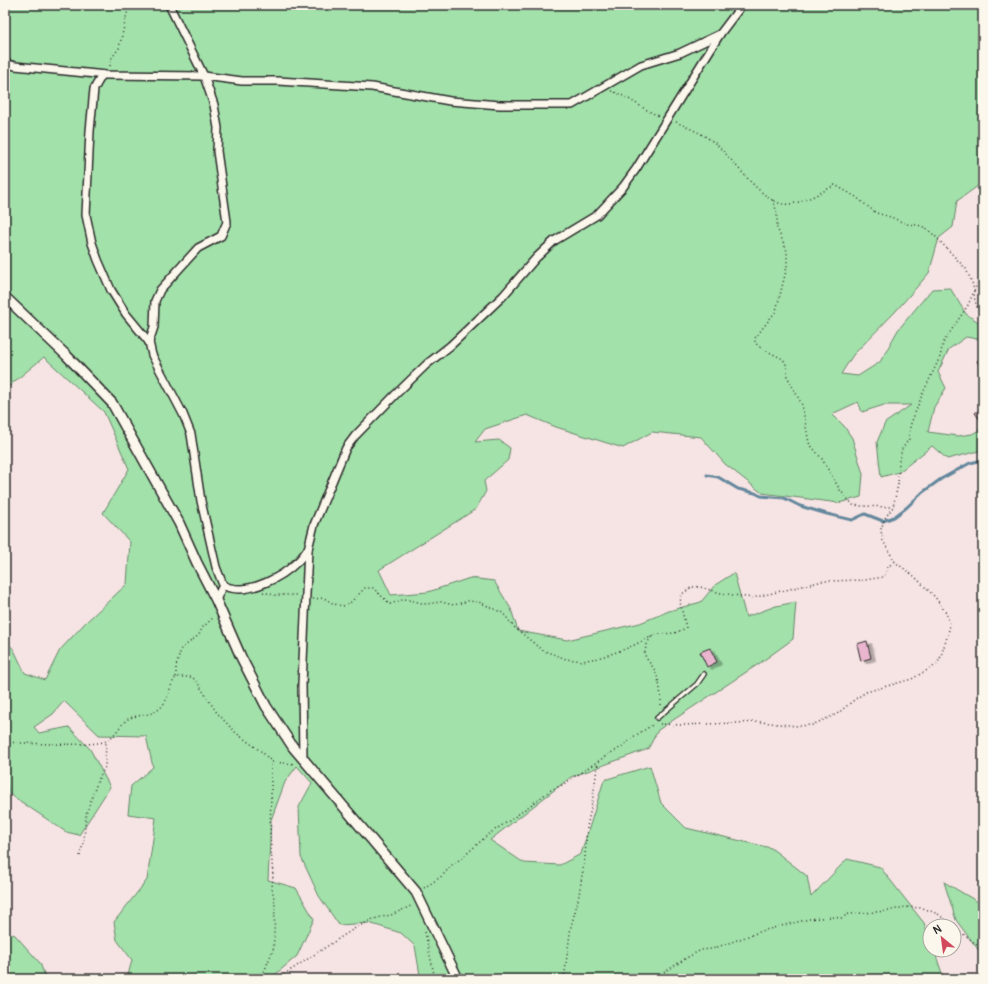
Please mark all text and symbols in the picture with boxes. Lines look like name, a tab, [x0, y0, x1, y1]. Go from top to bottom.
north arrow	[922, 918, 962, 958]
text: N	[931, 922, 944, 937]

